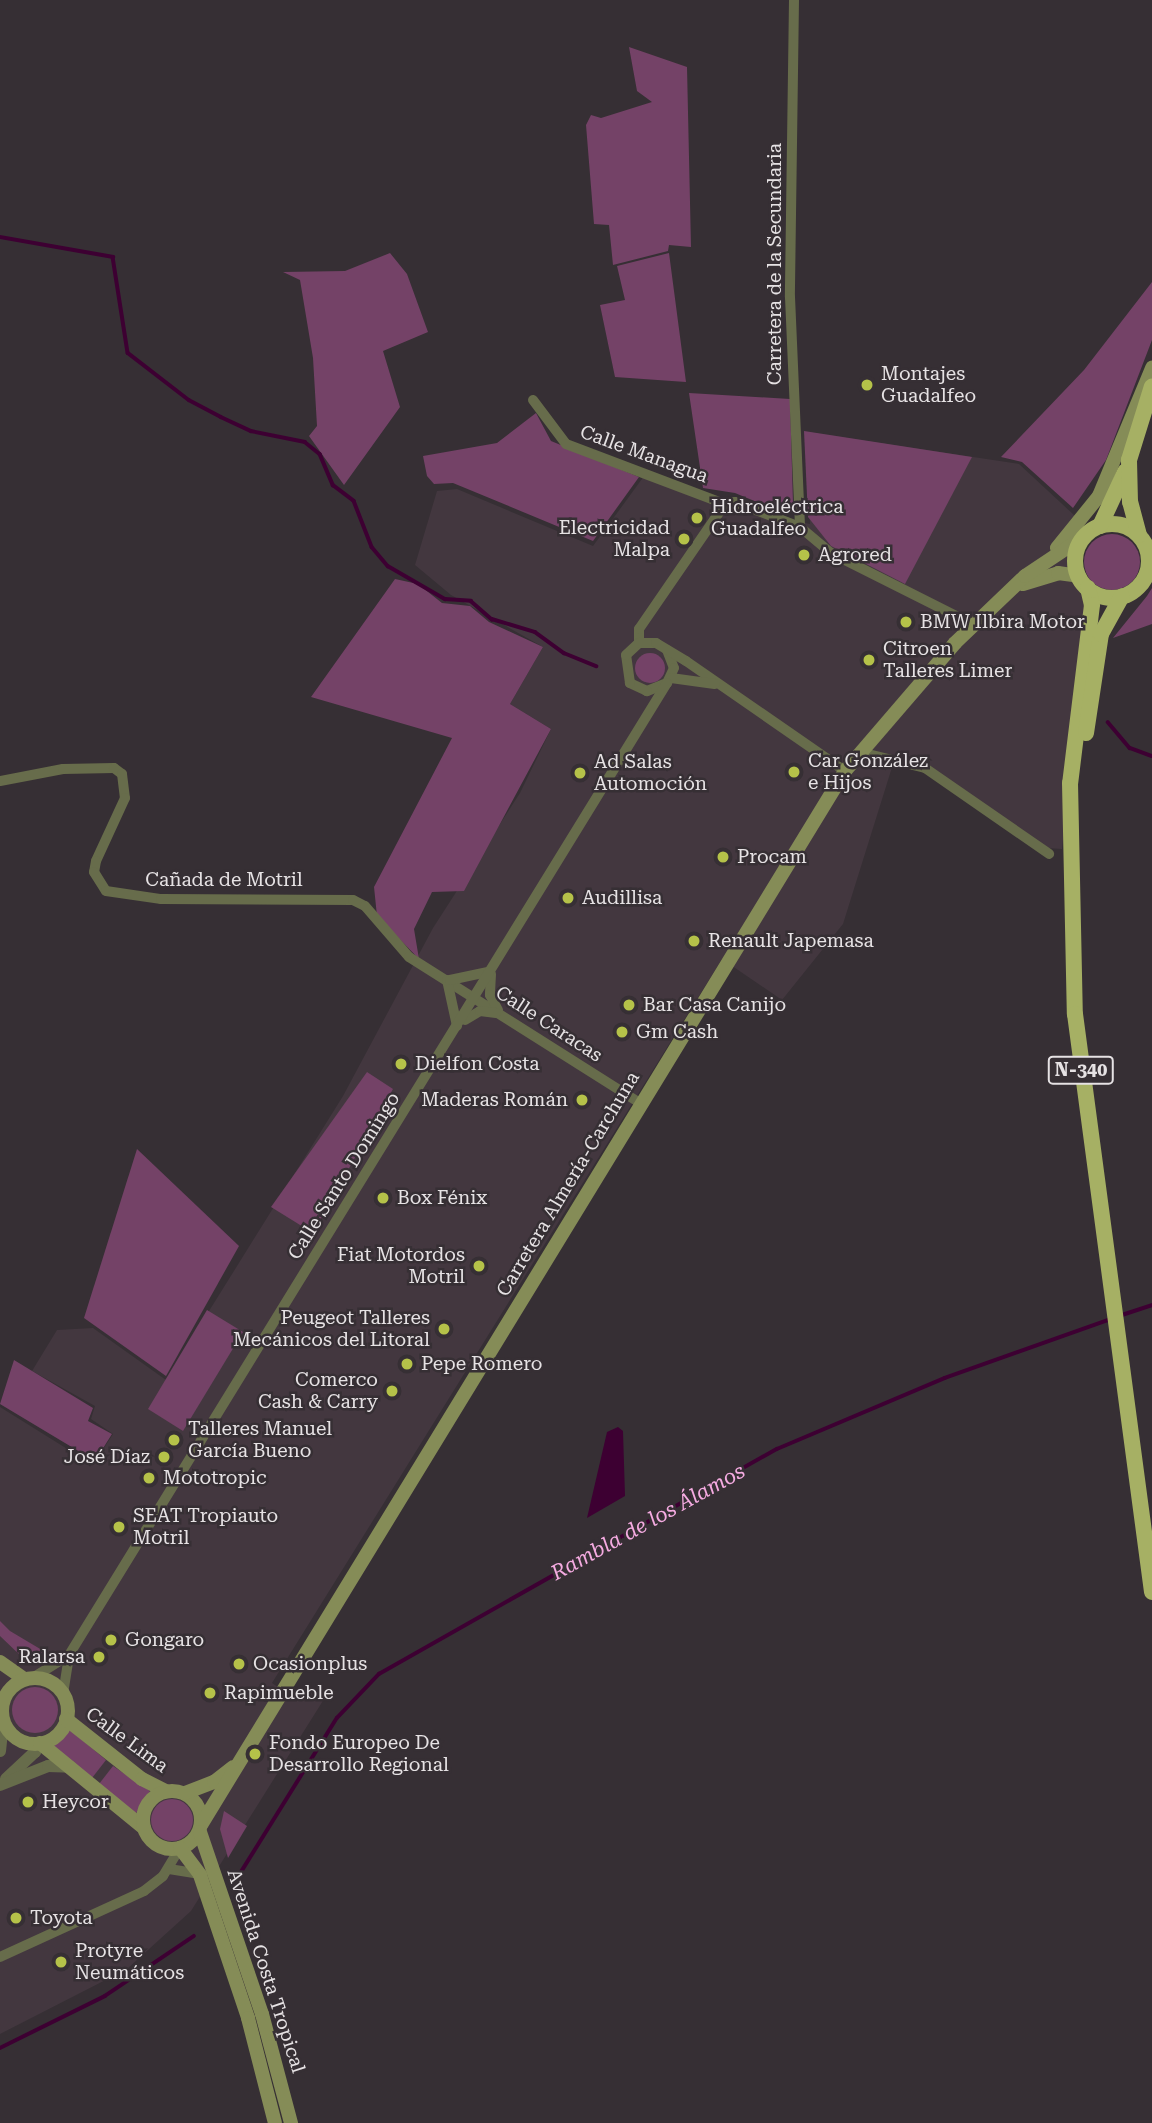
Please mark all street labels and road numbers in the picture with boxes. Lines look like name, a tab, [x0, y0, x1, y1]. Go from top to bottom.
street label: Carretera de la Secundaria	[764, 143, 786, 385]
street label: Calle Managua	[577, 420, 711, 488]
street label: Cañada de Motril	[145, 869, 303, 891]
street label: Calle Caracas	[491, 981, 607, 1067]
road number: N-340	[1048, 1056, 1114, 1084]
street label: Carretera Almería-Carchuna	[492, 1067, 644, 1301]
street label: Calle Santo Domingo	[283, 1088, 405, 1264]
street label: Calle Lima	[81, 1702, 173, 1778]
street label: Avenida Costa Tropical	[222, 1866, 310, 2076]

